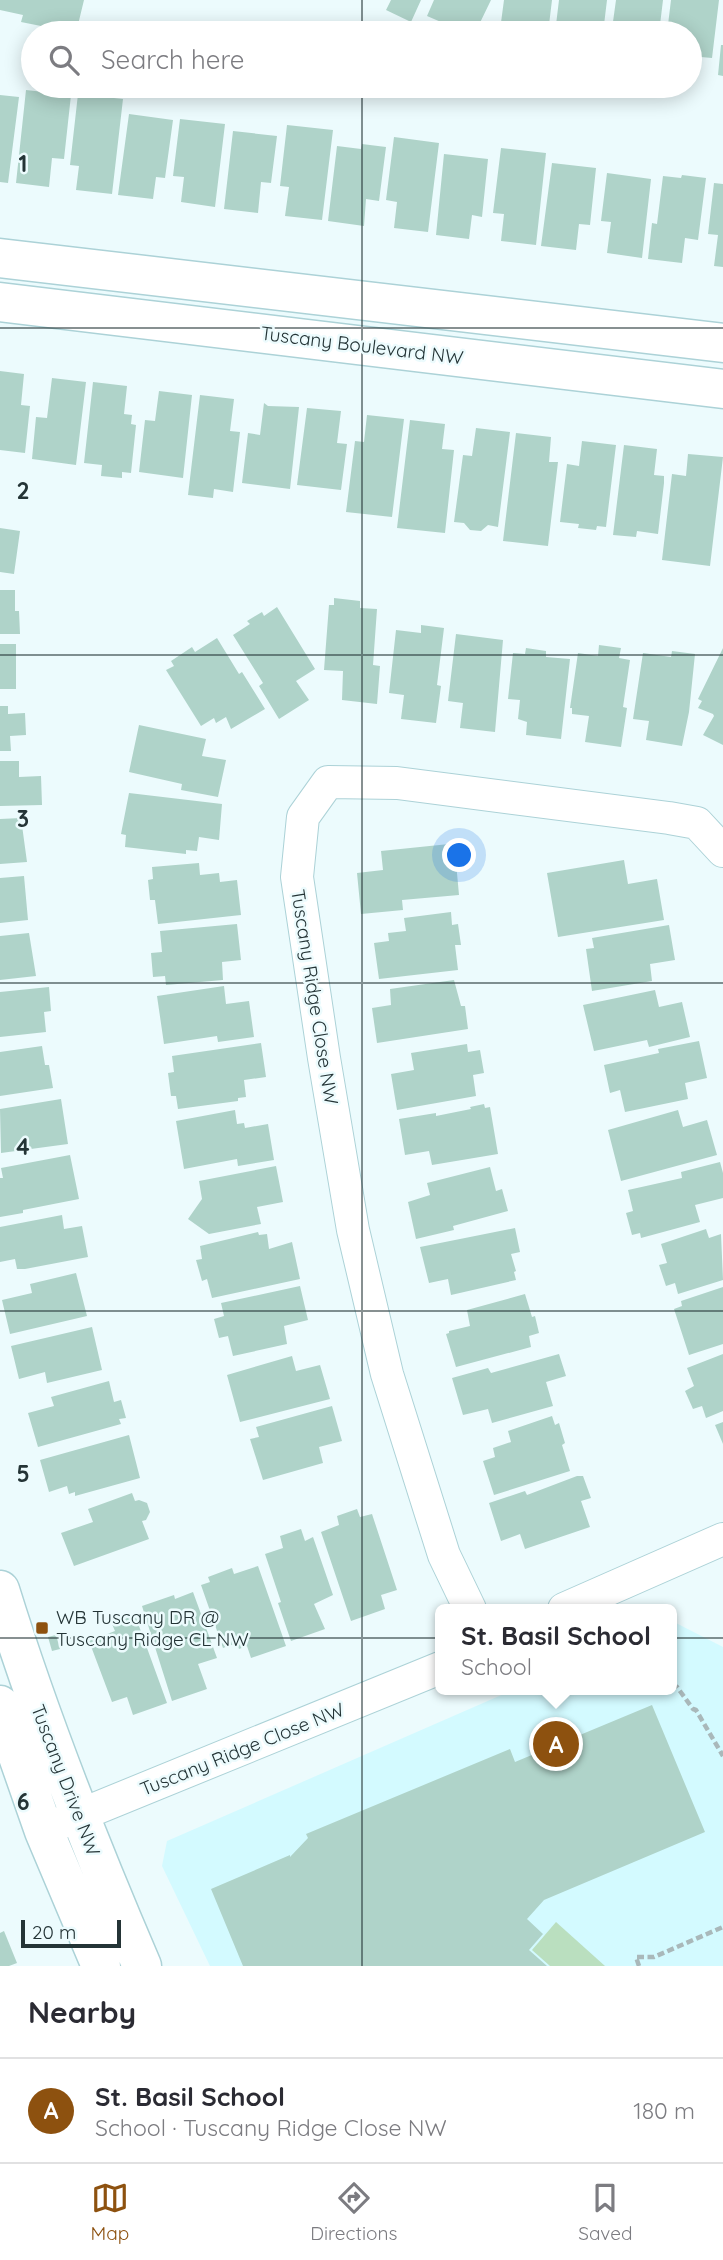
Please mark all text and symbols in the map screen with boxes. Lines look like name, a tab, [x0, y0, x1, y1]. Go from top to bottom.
search box	[21, 21, 702, 98]
icon: search	[45, 41, 83, 79]
text: Search here	[101, 43, 245, 76]
text: 1	[19, 149, 27, 178]
street label: Tuscany Boulevard NW	[259, 321, 465, 369]
text: 2	[16, 476, 30, 505]
text: 3	[17, 804, 29, 833]
your location	[442, 838, 476, 872]
street label: Tuscany Ridge Close NW	[286, 887, 344, 1107]
text: 4	[16, 1132, 30, 1161]
text: 5	[16, 1459, 30, 1488]
popup	[435, 1604, 677, 1695]
place label: WB Tuscany DR @ Tuscany Ridge CL NW	[56, 1605, 249, 1651]
text: St. Basil School	[461, 1619, 651, 1652]
marker: WB Tuscany DR @ Tuscany Ridge CL NW	[34, 1620, 50, 1636]
text: School	[461, 1652, 532, 1681]
street label: Tuscany Ridge Close NW	[136, 1697, 348, 1801]
street label: Tuscany Drive NW	[26, 1701, 106, 1859]
pin: A	[533, 1718, 579, 1770]
text: 6	[17, 1787, 29, 1816]
scale bar	[21, 1917, 121, 1949]
text: 20 m	[32, 1920, 76, 1944]
text: Nearby	[28, 1993, 136, 2031]
text: St. Basil School	[95, 2080, 285, 2113]
text: A	[44, 2096, 58, 2125]
text: 180 m	[633, 2096, 695, 2125]
text: School · Tuscany Ridge Close NW	[95, 2113, 447, 2142]
tab: Map	[91, 2179, 129, 2245]
tab: Directions	[310, 2179, 397, 2245]
tab: Saved	[578, 2179, 633, 2245]

